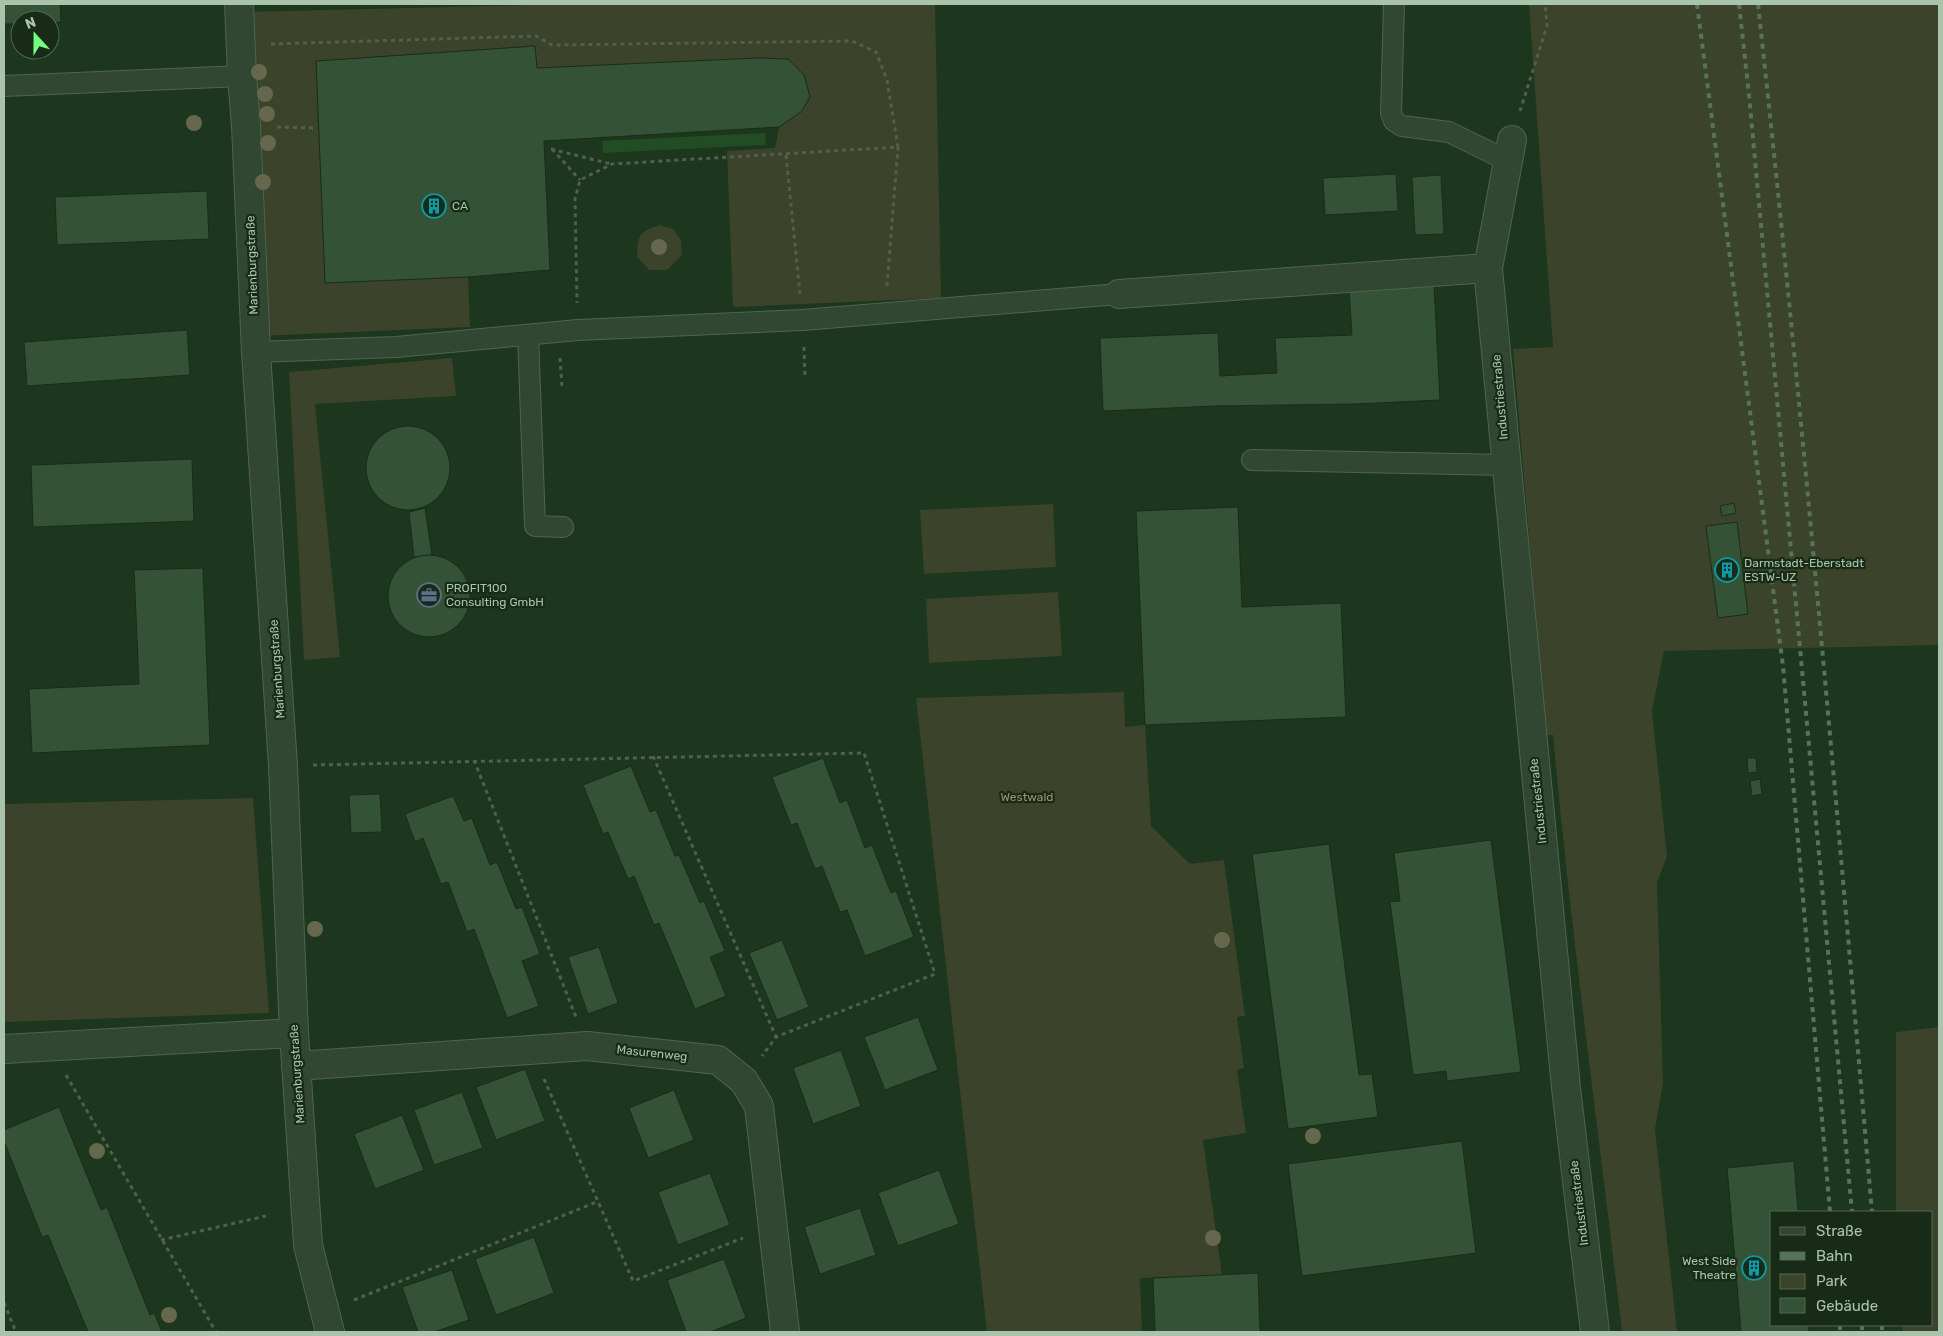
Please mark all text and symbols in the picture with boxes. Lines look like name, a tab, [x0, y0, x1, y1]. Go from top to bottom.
north arrow	[10, 10, 60, 60]
text: N	[23, 14, 38, 33]
building icon: CA	[421, 193, 447, 219]
place label: CA	[452, 199, 468, 213]
street label: Marienburgstraße	[243, 215, 261, 315]
street label: Industriestraße	[1489, 353, 1511, 440]
place label: Darmstadt-Eberstadt ESTW-UZ	[1744, 556, 1864, 584]
building icon: Darmstadt-Eberstadt ESTW-UZ	[1714, 557, 1740, 583]
place label: PROFIT100 Consulting GmbH	[446, 581, 544, 609]
office icon: PROFIT100 Consulting GmbH	[416, 582, 442, 608]
street label: Marienburgstraße	[267, 619, 287, 719]
street label: Industriestraße	[1527, 757, 1549, 844]
park label: Westwald	[1000, 790, 1054, 804]
street label: Marienburgstraße	[287, 1024, 307, 1124]
street label: Masurenweg	[616, 1042, 688, 1064]
street label: Industriestraße	[1567, 1159, 1591, 1246]
legend	[1770, 1211, 1933, 1326]
text: Straße	[1816, 1222, 1862, 1240]
text: Bahn	[1816, 1247, 1853, 1265]
place label: West Side Theatre	[1682, 1254, 1736, 1282]
building icon: West Side Theatre	[1741, 1255, 1767, 1281]
text: Park	[1816, 1272, 1847, 1290]
text: Gebäude	[1816, 1297, 1878, 1315]

